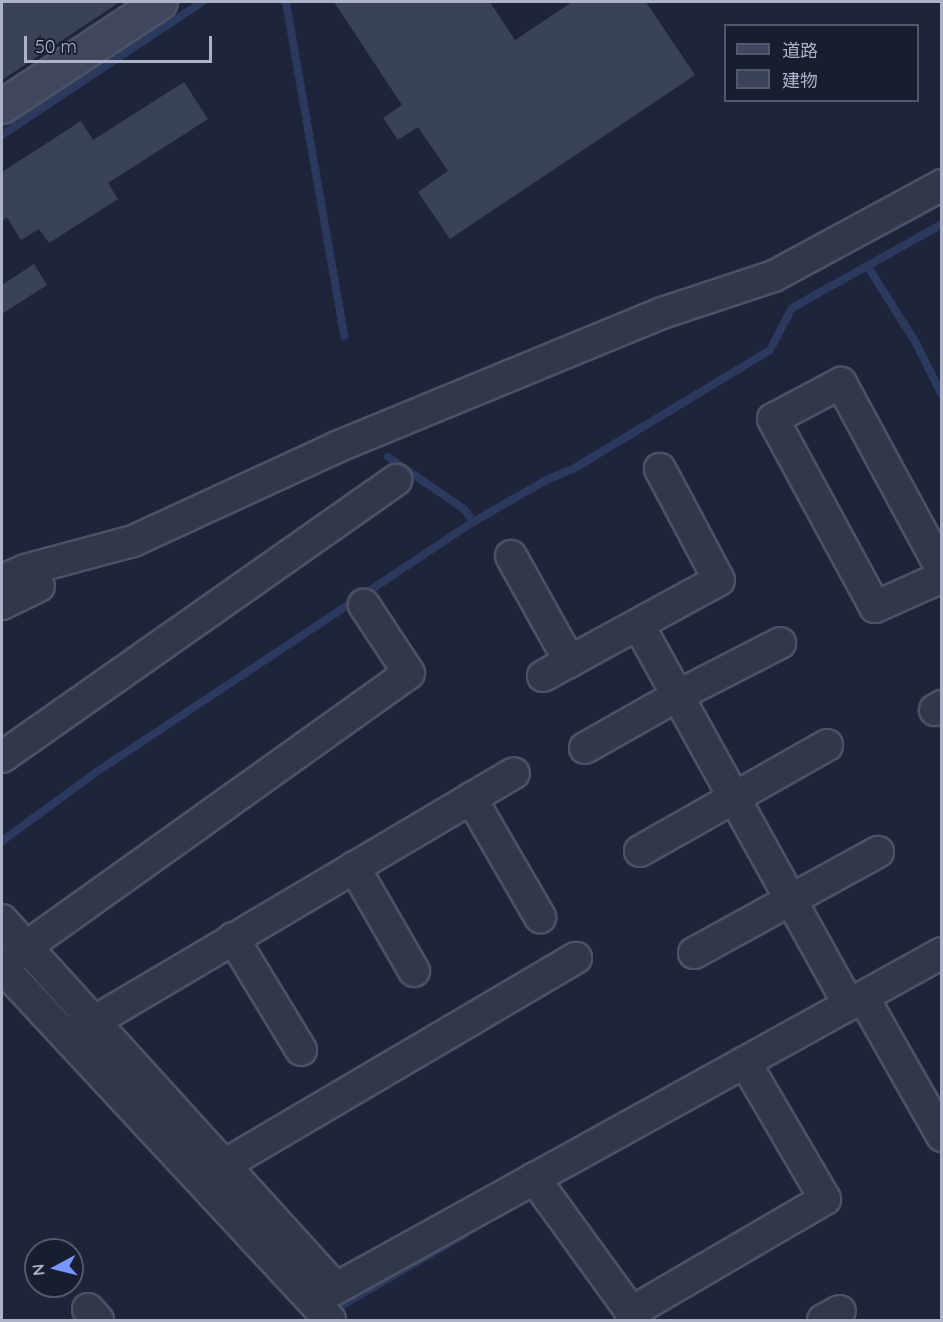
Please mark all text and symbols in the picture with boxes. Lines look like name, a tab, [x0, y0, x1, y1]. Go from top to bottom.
scale bar	[27, 24, 214, 62]
legend	[724, 24, 919, 102]
text: 50 m	[35, 35, 77, 58]
text: 道路	[782, 39, 818, 62]
text: 建物	[782, 69, 818, 92]
north arrow	[24, 1238, 84, 1298]
text: N	[27, 1263, 49, 1277]

